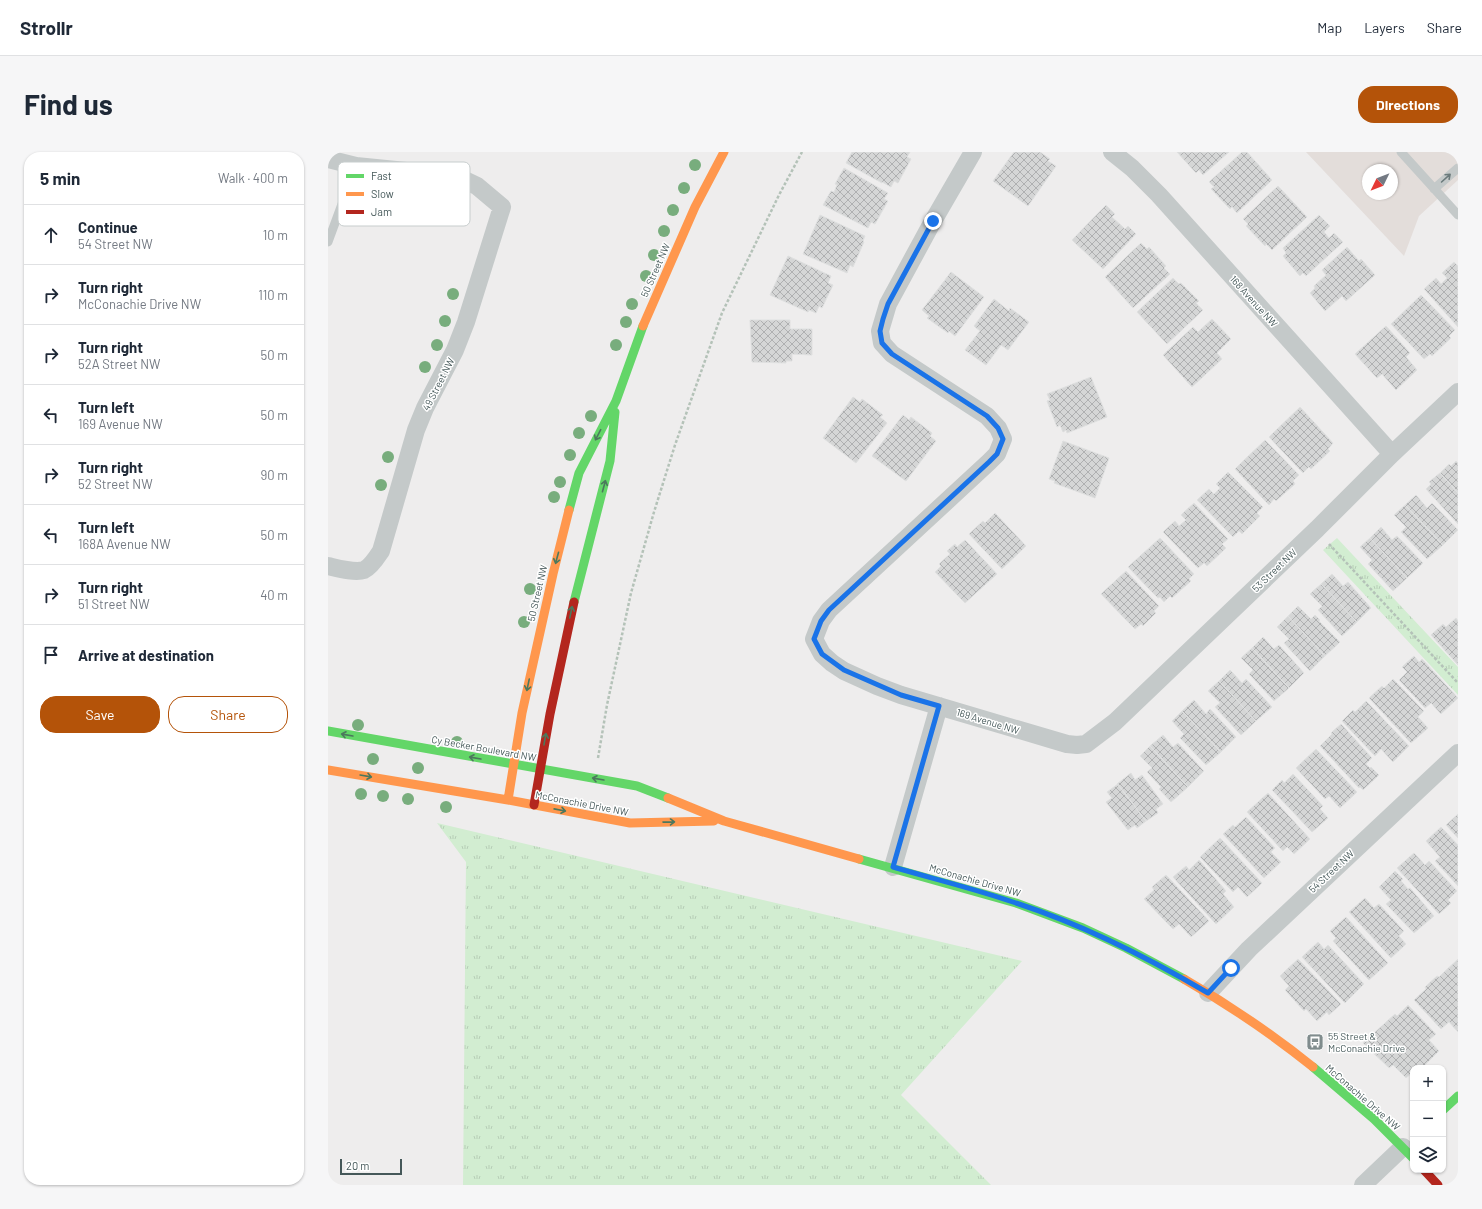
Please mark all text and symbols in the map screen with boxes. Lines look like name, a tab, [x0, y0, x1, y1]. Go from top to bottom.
text: Strollr	[20, 16, 73, 39]
text: Map	[1317, 19, 1342, 36]
text: Layers	[1364, 19, 1405, 36]
text: Share	[1427, 19, 1462, 36]
button: Directions	[1358, 86, 1458, 123]
text: Find us	[24, 87, 113, 121]
legend	[338, 162, 470, 226]
north arrow	[1362, 164, 1398, 200]
text: 5 min	[40, 168, 80, 188]
text: Fast	[371, 169, 392, 182]
text: Walk · 400 m	[218, 170, 288, 186]
one-way arrow	[1441, 174, 1451, 183]
text: Slow	[371, 187, 394, 200]
text: Jam	[371, 205, 392, 218]
route end	[924, 212, 942, 230]
text: Continue	[78, 218, 138, 236]
icon: ahead	[40, 224, 62, 246]
text: 10 m	[263, 227, 288, 243]
text: 54 Street NW	[78, 236, 153, 252]
street label: 50 Street NW	[638, 241, 672, 299]
street label: 168 Avenue NW	[1228, 273, 1280, 329]
text: Turn right	[78, 278, 143, 296]
icon: right	[40, 284, 62, 306]
text: 110 m	[258, 287, 288, 303]
text: McConachie Drive NW	[78, 296, 201, 312]
text: Turn right	[78, 338, 143, 356]
icon: right	[40, 344, 62, 366]
text: 50 m	[261, 347, 288, 363]
street label: 49 Street NW	[420, 355, 457, 412]
text: 52A Street NW	[78, 356, 160, 372]
text: Turn left	[78, 398, 134, 416]
icon: left	[40, 404, 62, 426]
text: 50 m	[261, 407, 288, 423]
text: 169 Avenue NW	[78, 416, 163, 432]
one-way arrow	[594, 429, 602, 441]
text: Turn right	[78, 458, 143, 476]
icon: right	[40, 464, 62, 486]
text: 90 m	[261, 467, 288, 483]
text: 52 Street NW	[78, 476, 153, 492]
one-way arrow	[601, 480, 608, 493]
text: Turn left	[78, 518, 134, 536]
icon: left	[40, 524, 62, 546]
text: 50 m	[261, 527, 288, 543]
text: 168A Avenue NW	[78, 536, 171, 552]
street label: 53 Street NW	[1249, 546, 1299, 594]
one-way arrow	[553, 551, 560, 564]
street label: 50 Street NW	[525, 563, 549, 622]
text: Turn right	[78, 578, 143, 596]
icon: right	[40, 584, 62, 606]
text: 40 m	[260, 587, 288, 603]
text: 51 Street NW	[78, 596, 150, 612]
one-way arrow	[568, 606, 576, 619]
icon: arrive	[40, 644, 62, 666]
text: Arrive at destination	[78, 646, 214, 664]
one-way arrow	[524, 678, 532, 691]
button: Save	[40, 696, 160, 733]
button: Share	[168, 696, 288, 733]
street label: 169 Avenue NW	[955, 706, 1021, 736]
one-way arrow	[341, 731, 354, 739]
street label: Cy Becker Boulevard NW	[431, 733, 538, 763]
one-way arrow	[541, 733, 549, 746]
one-way arrow	[469, 754, 482, 762]
one-way arrow	[360, 772, 373, 780]
one-way arrow	[592, 775, 605, 783]
street label: McConachie Drive NW	[534, 788, 630, 818]
one-way arrow	[553, 806, 566, 814]
one-way arrow	[662, 819, 675, 826]
street label: 54 Street NW	[1306, 847, 1356, 895]
street label: McConachie Drive NW	[928, 861, 1022, 899]
route start	[1222, 959, 1240, 977]
place label: 55 Street & McConachie Drive	[1328, 1030, 1405, 1054]
bus stop icon: 55 Street & McConachie Drive	[1305, 1032, 1325, 1052]
street label: McConachie Drive NW	[1323, 1061, 1403, 1133]
map controls	[1410, 1065, 1446, 1173]
button: +	[1410, 1065, 1446, 1101]
button: −	[1410, 1101, 1446, 1137]
button: layers	[1410, 1137, 1446, 1173]
scale bar	[340, 1157, 402, 1176]
text: 20 m	[346, 1159, 369, 1172]

